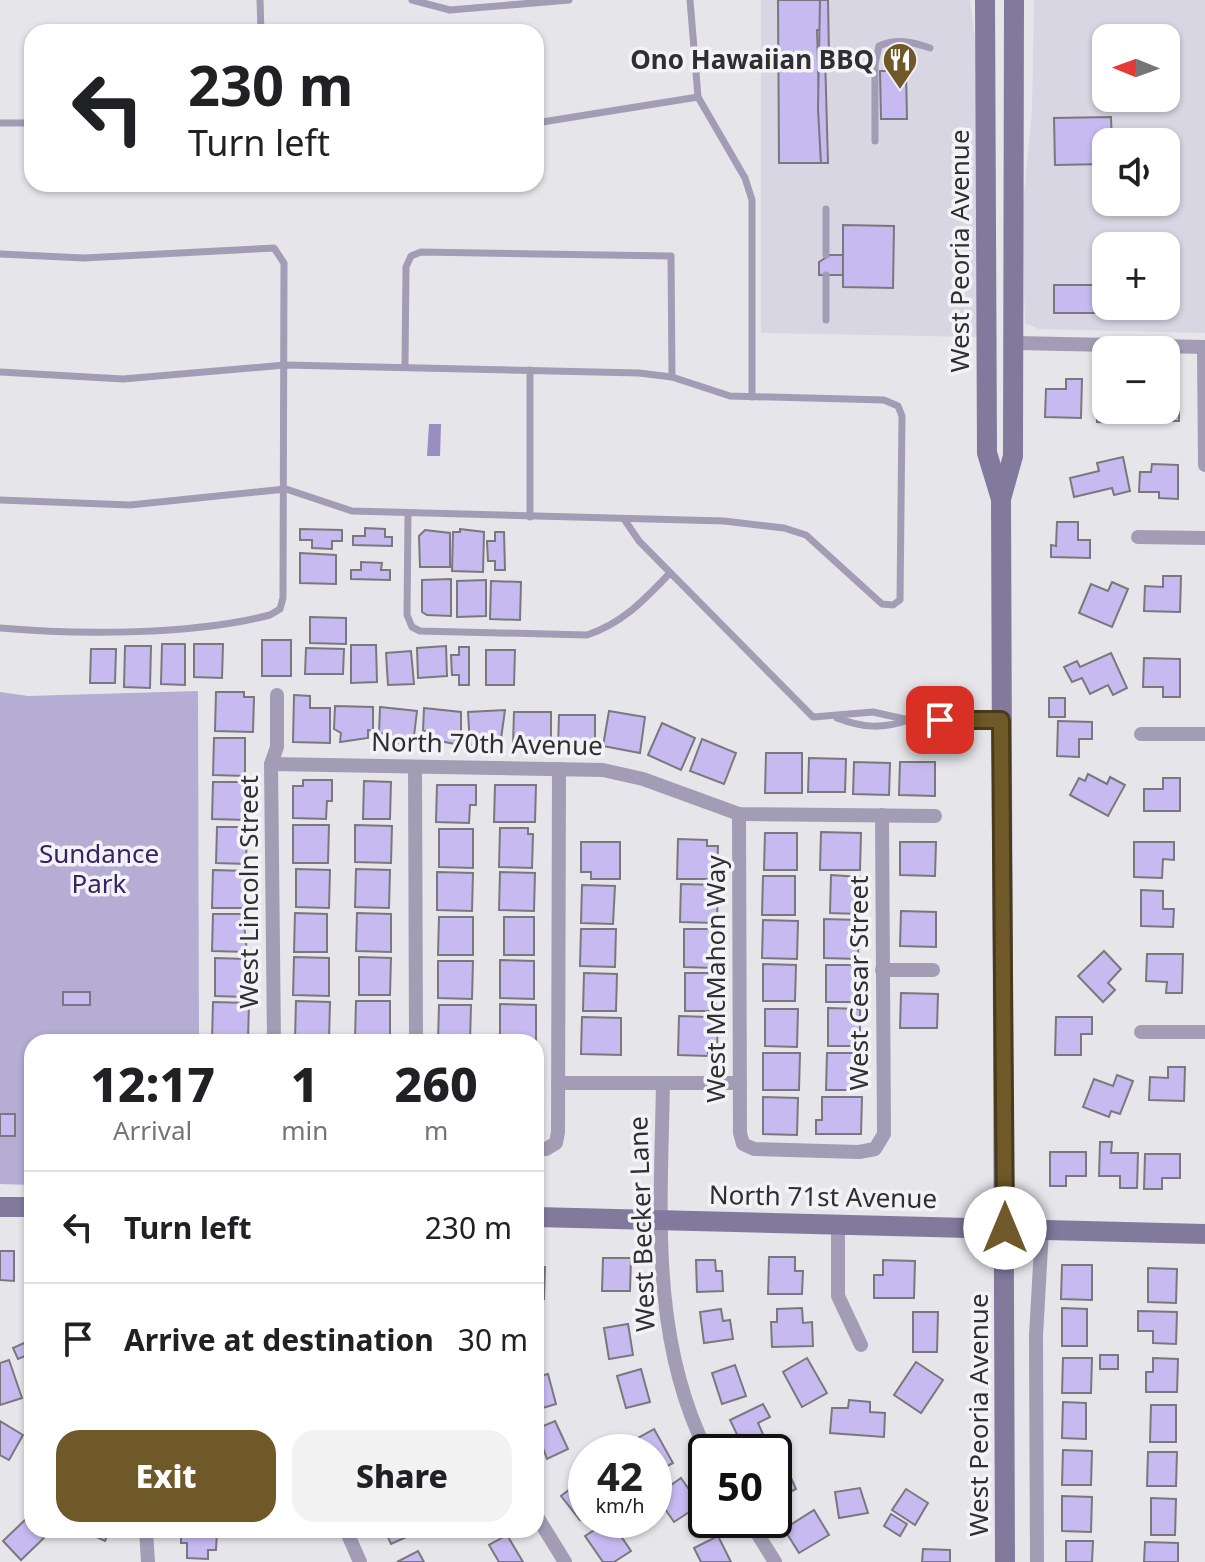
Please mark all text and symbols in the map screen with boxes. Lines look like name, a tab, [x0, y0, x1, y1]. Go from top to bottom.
north arrow	[1092, 24, 1180, 112]
map controls	[1092, 24, 1180, 424]
place label: Ono Hawaiian BBQ	[630, 41, 874, 77]
restaurant icon: Ono Hawaiian BBQ	[881, 41, 919, 91]
text: 230 m	[188, 46, 353, 122]
icon: left	[56, 56, 160, 160]
text: Turn left	[188, 118, 330, 167]
button: sound	[1092, 128, 1180, 216]
street label: West Peoria Avenue	[941, 129, 977, 373]
button: +	[1092, 232, 1180, 320]
button: −	[1092, 336, 1180, 424]
pin	[906, 686, 974, 754]
icon: arrive	[918, 698, 962, 742]
street label: North 70th Avenue	[371, 723, 603, 763]
street label: West Lincoln Street	[230, 775, 266, 1009]
park label: Sundance Park	[39, 835, 159, 901]
street label: West McMahon Way	[697, 855, 733, 1103]
street label: West Cesar Street	[840, 875, 876, 1091]
text: 12:17	[90, 1051, 215, 1116]
text: 1	[291, 1051, 319, 1116]
text: 260	[395, 1051, 478, 1116]
text: Arrival	[113, 1112, 192, 1148]
text: min	[281, 1112, 328, 1148]
text: m	[424, 1112, 448, 1148]
street label: West Becker Lane	[619, 1115, 663, 1333]
street label: North 71st Avenue	[709, 1176, 937, 1216]
position arrow	[963, 1186, 1047, 1270]
icon: left	[56, 1205, 100, 1249]
text: Turn left	[124, 1207, 252, 1248]
text: 230 m	[425, 1207, 512, 1248]
street label: West Peoria Avenue	[960, 1293, 996, 1537]
icon: arrive	[56, 1317, 100, 1361]
text: Arrive at destination	[124, 1319, 434, 1360]
text: 30 m	[458, 1319, 528, 1360]
button: Exit	[56, 1430, 276, 1522]
button: Share	[292, 1430, 512, 1522]
speed limit sign: 50	[688, 1434, 792, 1538]
text: 42	[597, 1448, 643, 1503]
text: km/h	[595, 1492, 645, 1519]

